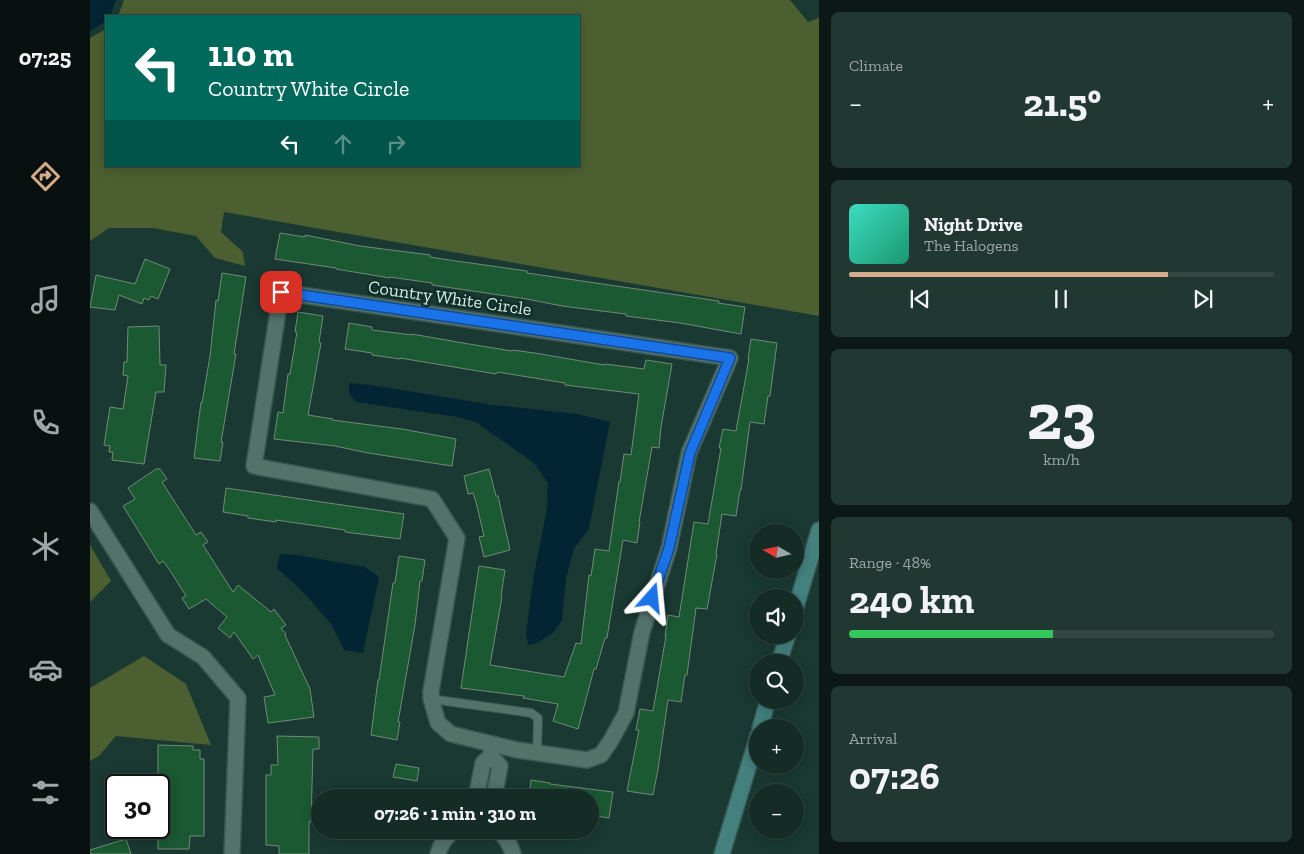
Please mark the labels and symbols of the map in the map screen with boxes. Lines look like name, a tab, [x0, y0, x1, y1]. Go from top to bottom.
pin	[260, 271, 302, 313]
street label: Country White Circle	[367, 276, 533, 320]
north arrow	[749, 524, 804, 579]
position arrow	[625, 571, 677, 623]
speed limit sign: 30	[105, 774, 170, 839]

